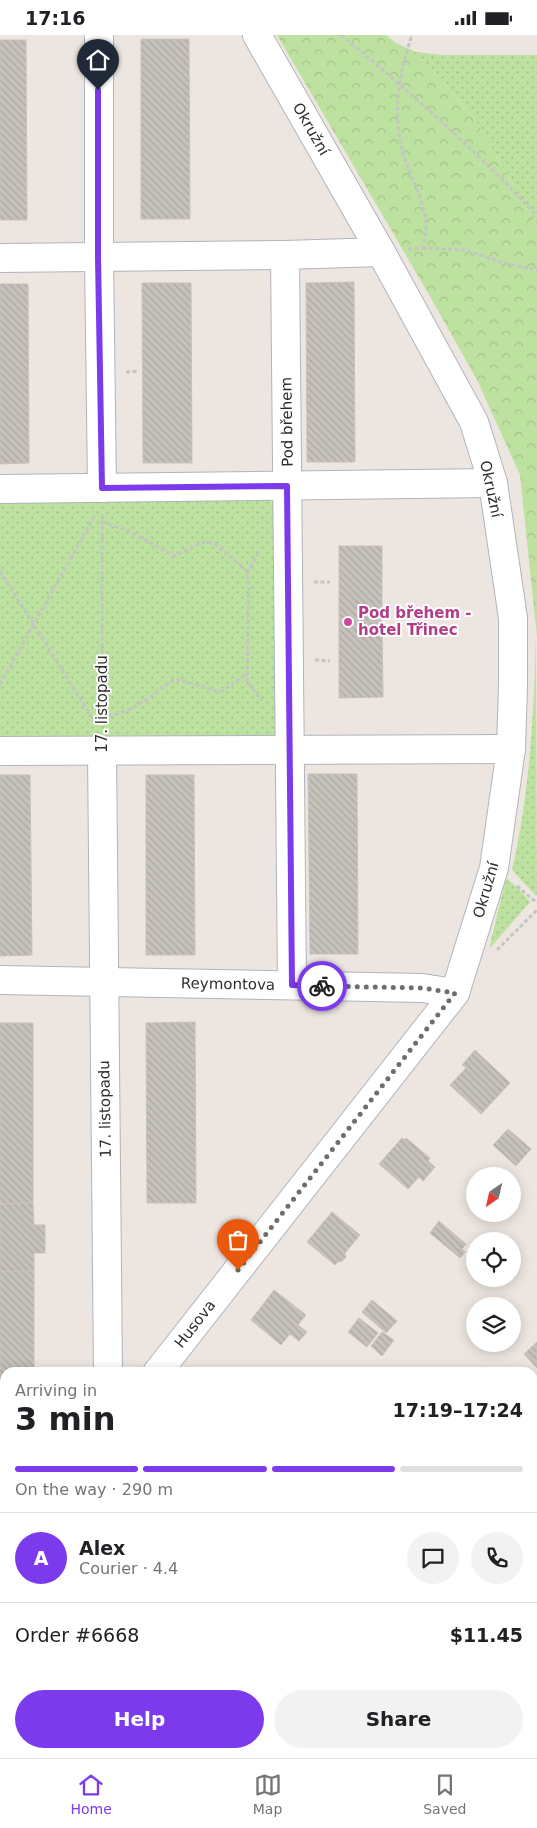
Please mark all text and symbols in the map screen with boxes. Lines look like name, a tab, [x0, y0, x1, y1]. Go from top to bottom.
text: 17:16	[25, 7, 85, 29]
pin	[77, 39, 119, 90]
icon: home	[84, 46, 112, 74]
street label: Okružní	[289, 100, 334, 159]
street label: Pod břehem	[277, 377, 297, 467]
street label: Okružní	[476, 459, 506, 520]
place label: Pod břehem - hotel Třinec	[358, 604, 472, 639]
marker: Pod břehem - hotel Třinec	[342, 616, 354, 628]
street label: 17. listopadu	[93, 655, 111, 753]
street label: Okružní	[469, 859, 503, 920]
courier	[297, 961, 347, 1011]
icon: bike	[308, 972, 336, 1000]
street label: Reymontova	[181, 974, 275, 994]
street label: 17. listopadu	[95, 1060, 115, 1158]
north arrow	[466, 1167, 521, 1223]
map controls	[466, 1167, 521, 1352]
pin	[217, 1219, 259, 1270]
icon: bag	[224, 1226, 252, 1254]
button: locate	[466, 1232, 521, 1287]
street label: Husova	[171, 1296, 219, 1352]
button: layers	[466, 1297, 521, 1352]
text: Arriving in	[15, 1381, 97, 1400]
text: 17:19–17:24	[393, 1399, 523, 1421]
text: 3 min	[15, 1400, 116, 1438]
text: On the way · 290 m	[15, 1480, 173, 1499]
button: chat	[407, 1532, 459, 1584]
button: phone	[471, 1532, 523, 1584]
text: Alex	[79, 1537, 125, 1559]
text: A	[34, 1547, 48, 1569]
text: Courier · 4.4	[79, 1559, 178, 1578]
text: Order #6668	[15, 1624, 139, 1646]
text: $11.45	[450, 1624, 523, 1646]
button: Help	[15, 1690, 264, 1748]
button: Share	[274, 1690, 523, 1748]
tab: Home	[70, 1771, 112, 1817]
tab: Map	[253, 1771, 282, 1817]
tab: Saved	[423, 1771, 467, 1817]

